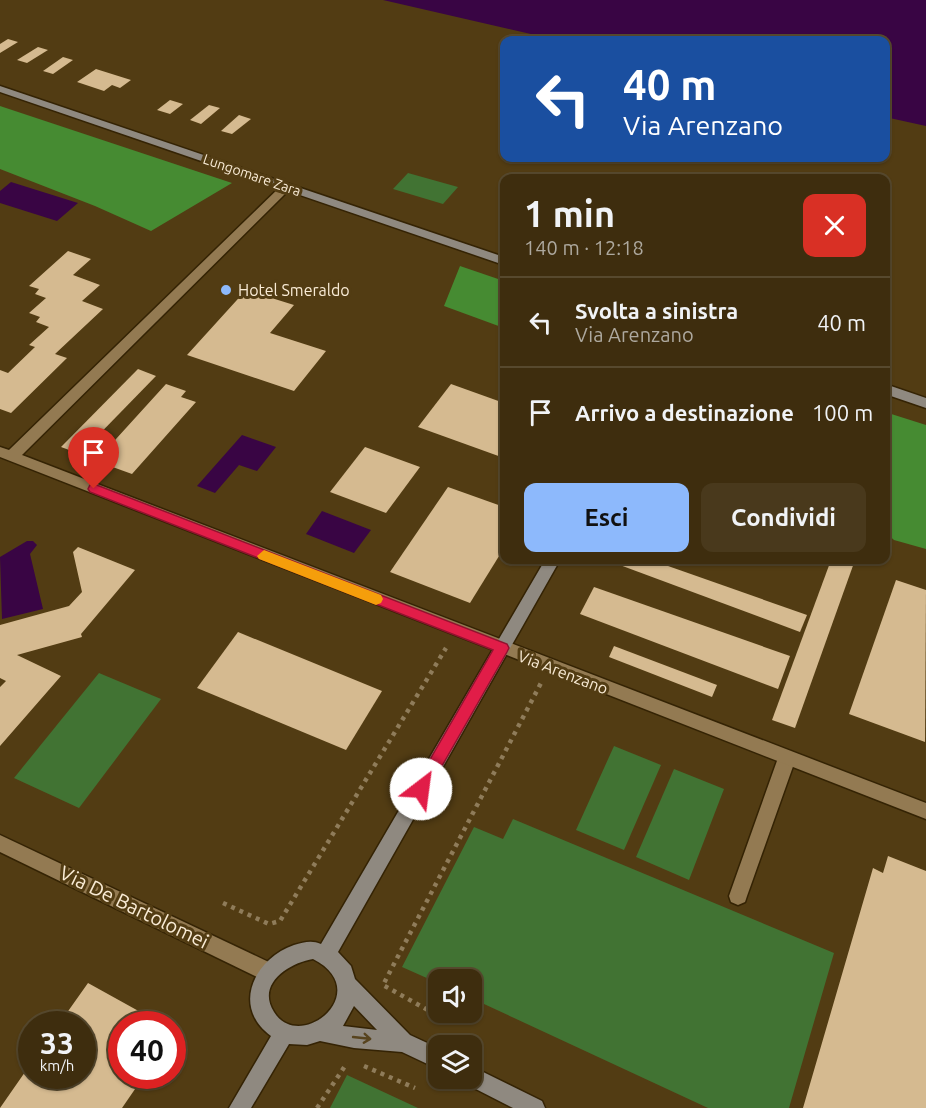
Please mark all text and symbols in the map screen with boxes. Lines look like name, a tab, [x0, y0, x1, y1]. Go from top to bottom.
icon: left	[524, 60, 602, 138]
text: 40 m	[623, 61, 717, 108]
text: Via Arenzano	[623, 110, 783, 140]
street label: Lungomare Zara	[201, 151, 303, 199]
text: 1 min	[524, 193, 615, 234]
button: close	[803, 194, 866, 257]
text: 140 m · 12:18	[524, 236, 644, 259]
place label: Hotel Smeraldo	[238, 281, 350, 299]
marker: Hotel Smeraldo	[219, 283, 233, 297]
text: Svolta a sinistra	[575, 298, 738, 323]
icon: left	[524, 306, 557, 339]
text: 40 m	[817, 310, 866, 335]
text: Via Arenzano	[575, 323, 694, 346]
icon: arrive	[524, 396, 557, 429]
text: Arrivo a destinazione	[575, 400, 794, 425]
text: 100 m	[812, 400, 873, 425]
pin	[68, 427, 119, 489]
icon: arrive	[77, 436, 110, 469]
button: Esci	[524, 483, 689, 552]
button: Condividi	[701, 483, 866, 552]
street label: Via Arenzano	[515, 647, 611, 697]
position arrow	[389, 757, 453, 821]
street label: Via De Bartolomei	[56, 860, 213, 953]
map controls	[428, 969, 482, 1089]
button: sound	[428, 969, 482, 1023]
speed limit sign: 40	[108, 1011, 186, 1089]
text: 33	[40, 1026, 74, 1060]
one-way arrow	[352, 1033, 372, 1044]
button: layers	[428, 1035, 482, 1089]
text: km/h	[40, 1057, 74, 1074]

